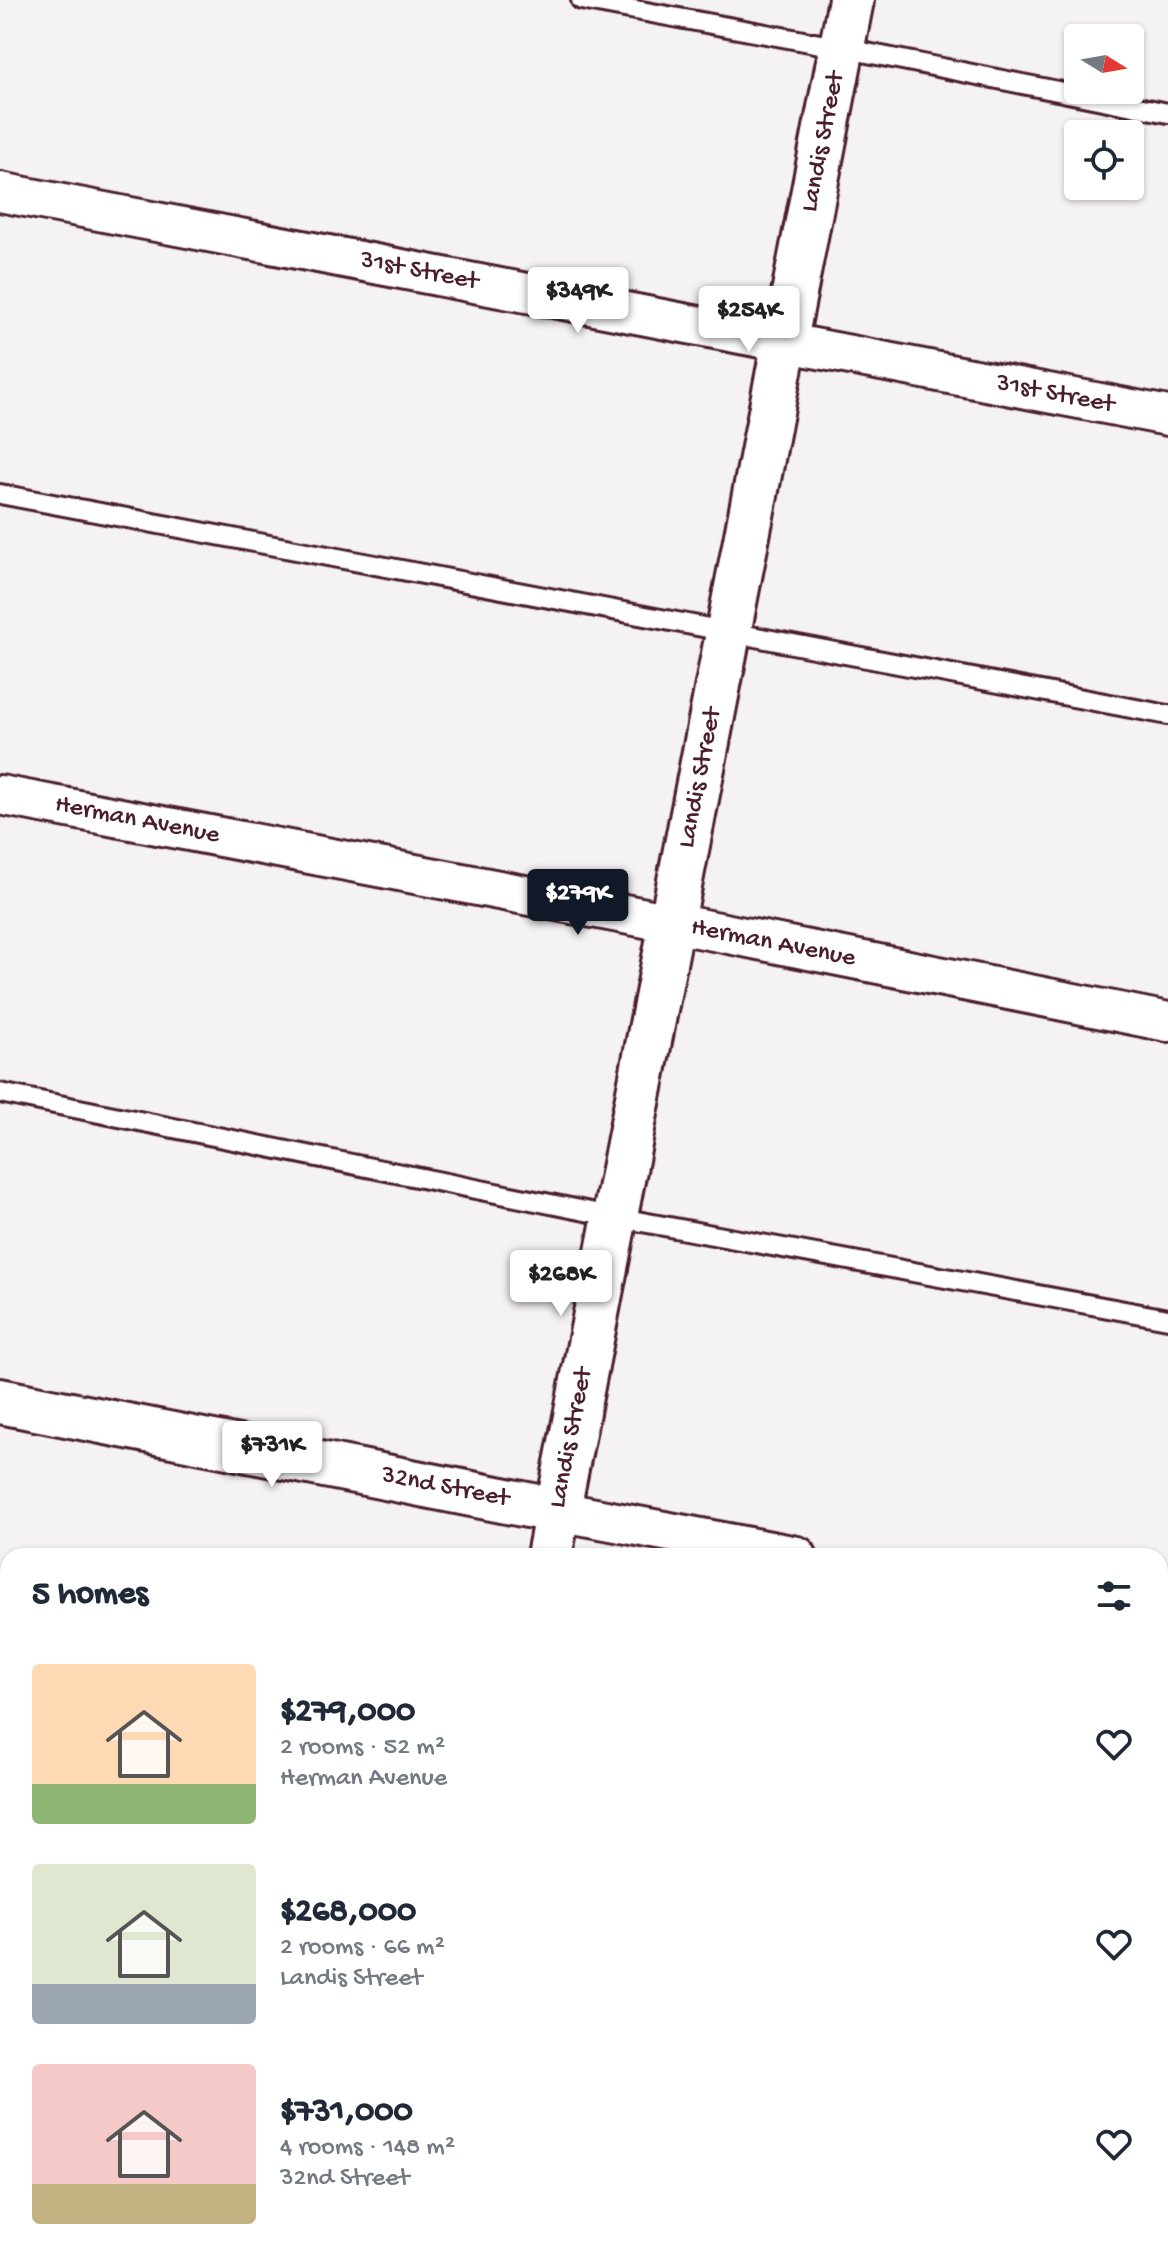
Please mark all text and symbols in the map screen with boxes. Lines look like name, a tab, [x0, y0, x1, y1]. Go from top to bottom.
north arrow	[1064, 24, 1144, 104]
map controls	[1064, 24, 1144, 200]
street label: Landis Street	[795, 67, 853, 215]
button: locate	[1064, 120, 1144, 200]
street label: 31st Street	[356, 245, 483, 299]
pin: $349K	[522, 267, 634, 335]
text: $349K	[546, 277, 610, 308]
pin: $254K	[693, 286, 805, 354]
text: $254K	[717, 296, 781, 327]
street label: 31st Street	[992, 368, 1119, 422]
street label: Landis Street	[672, 703, 730, 851]
street label: Herman Avenue	[52, 790, 223, 852]
pin: $279K	[522, 869, 634, 937]
text: $279K	[545, 879, 611, 910]
street label: Herman Avenue	[688, 913, 859, 975]
pin: $268K	[505, 1250, 617, 1318]
text: $268K	[528, 1260, 594, 1291]
street label: Landis Street	[543, 1363, 601, 1511]
pin: $731K	[216, 1421, 328, 1489]
text: $731K	[240, 1431, 304, 1462]
street label: 32nd Street	[378, 1460, 514, 1516]
icon: filters	[1092, 1574, 1136, 1618]
text: 5 homes	[32, 1576, 148, 1616]
text: $279,000	[280, 1693, 415, 1733]
icon: home	[96, 1696, 192, 1792]
icon: heart	[1092, 1722, 1136, 1766]
text: 2 rooms · 52 m²	[280, 1733, 445, 1764]
text: Herman Avenue	[280, 1764, 447, 1795]
text: $268,000	[280, 1893, 416, 1933]
icon: home	[96, 1896, 192, 1992]
icon: heart	[1092, 1922, 1136, 1966]
text: 2 rooms · 66 m²	[280, 1933, 445, 1964]
text: Landis Street	[280, 1964, 422, 1995]
text: $731,000	[280, 2093, 413, 2133]
icon: home	[96, 2096, 192, 2192]
icon: heart	[1092, 2122, 1136, 2166]
text: 4 rooms · 148 m²	[280, 2133, 455, 2164]
text: 32nd Street	[280, 2164, 409, 2195]

